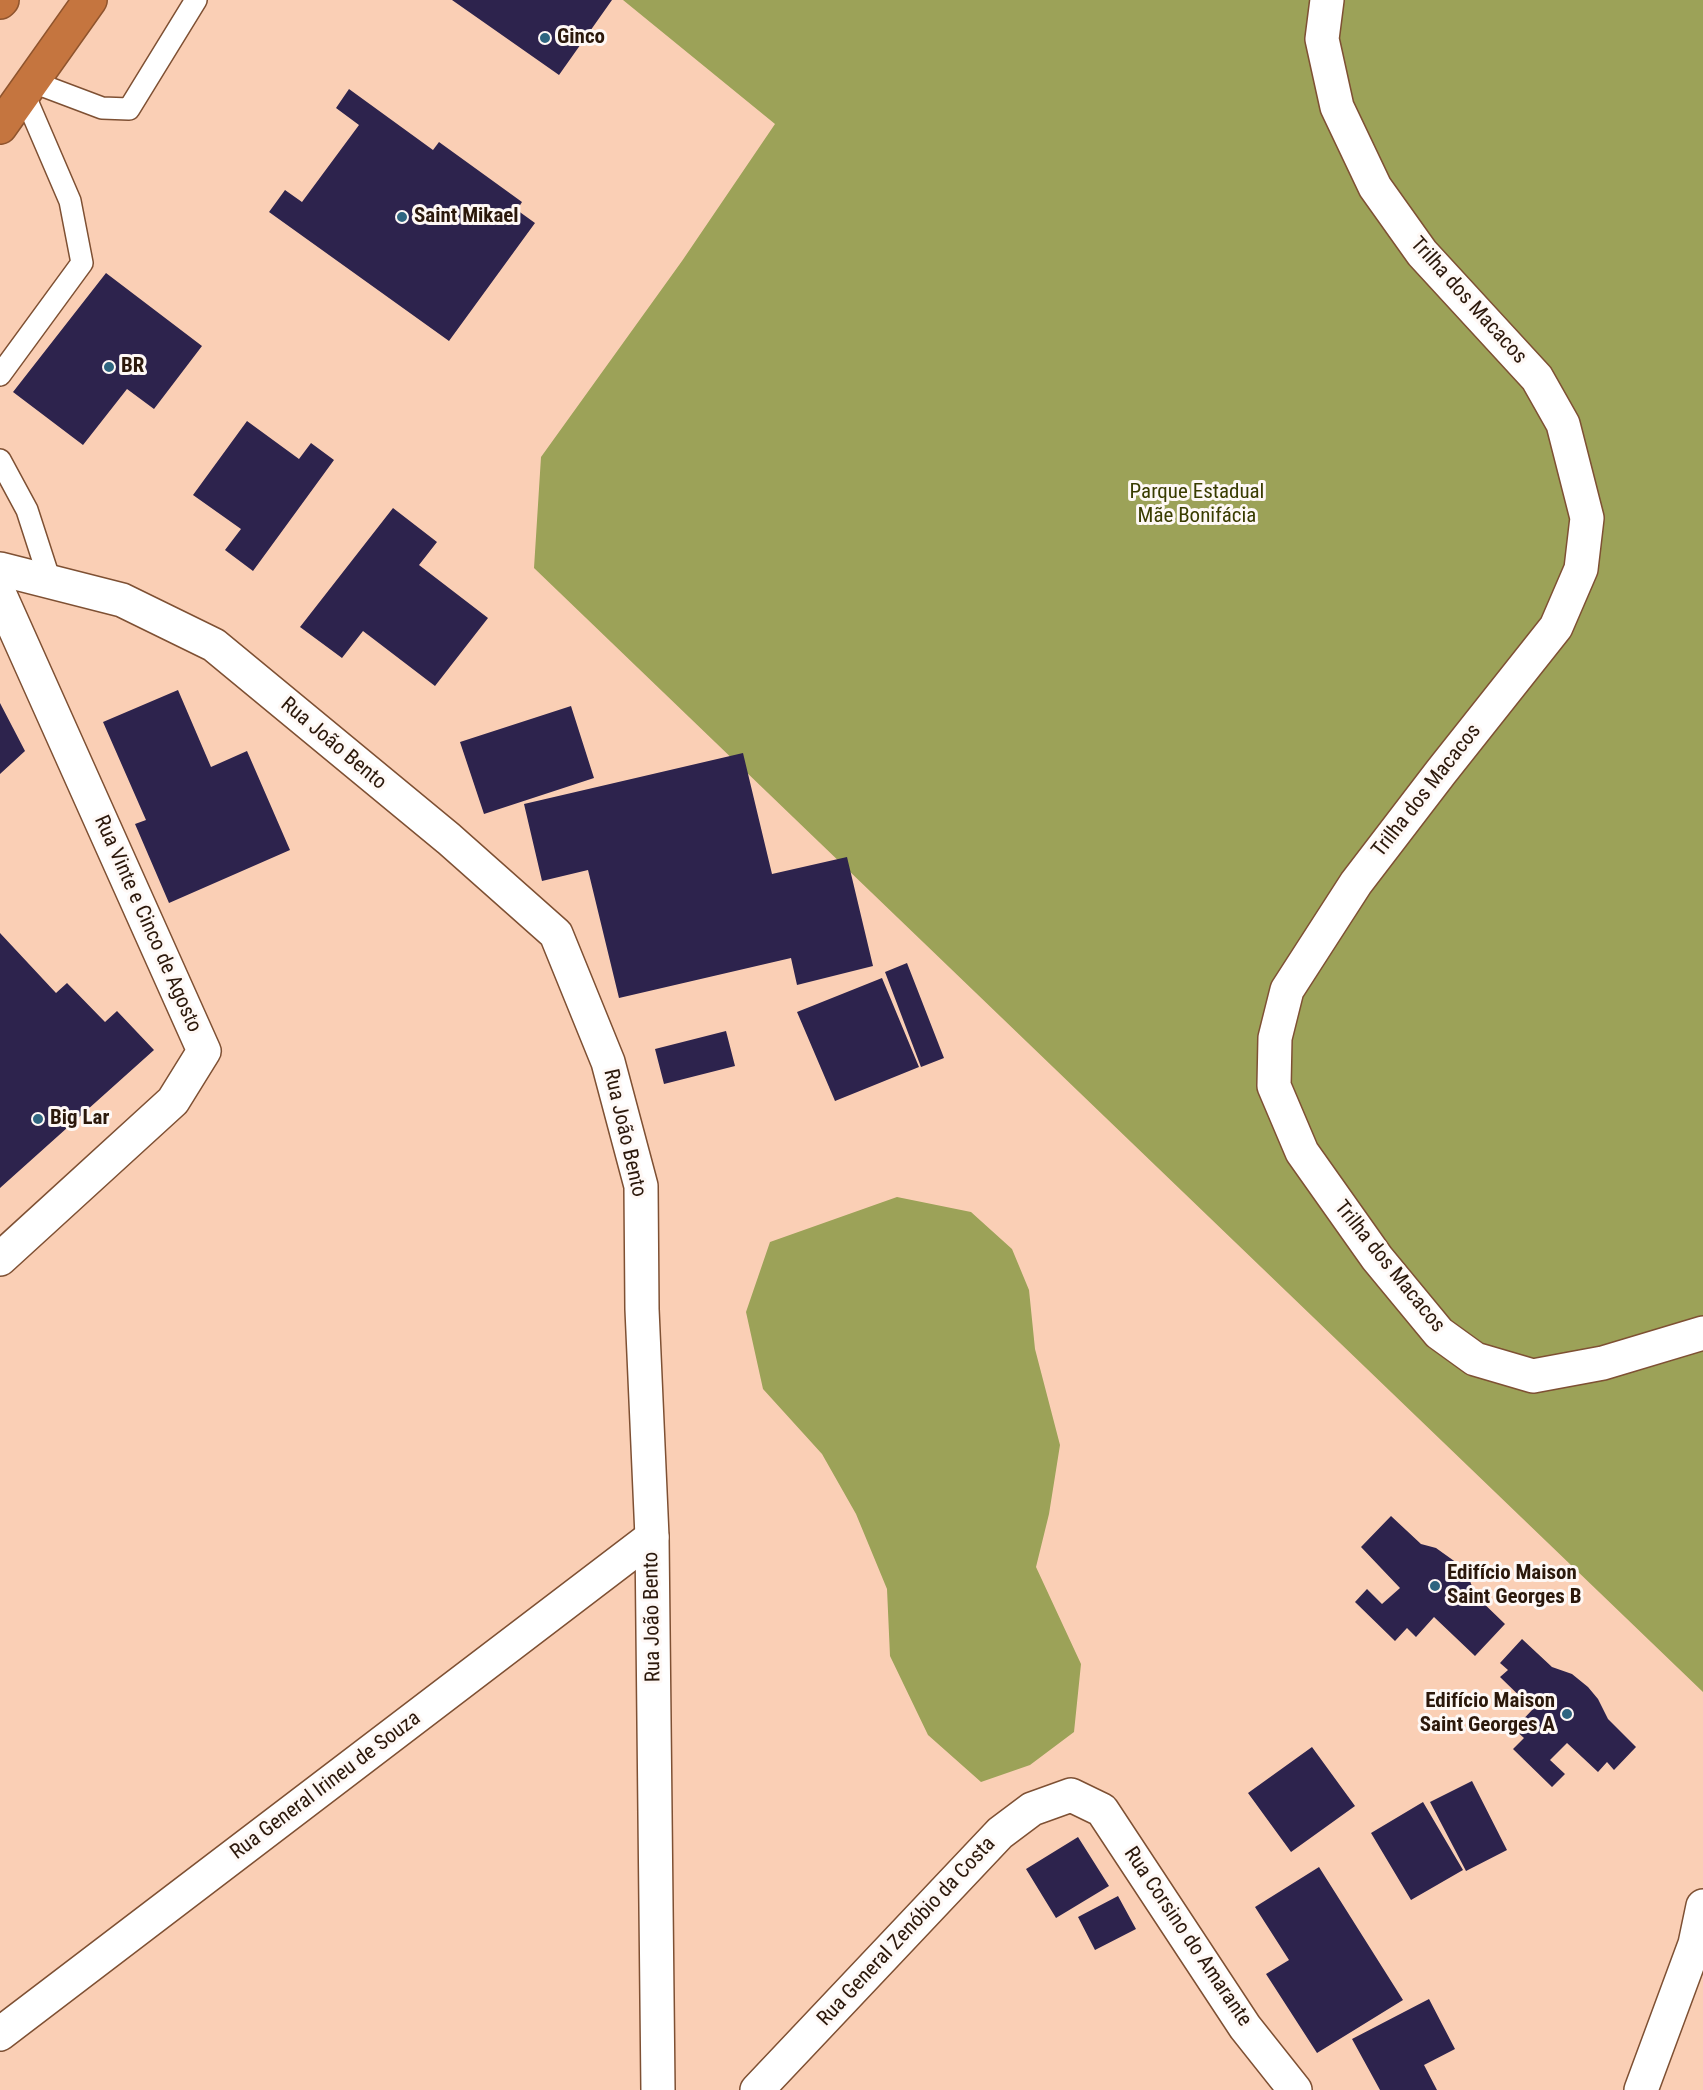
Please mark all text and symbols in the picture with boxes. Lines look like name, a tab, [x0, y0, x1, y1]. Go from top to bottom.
place label: Ginco	[557, 25, 605, 51]
marker: Ginco	[538, 31, 552, 45]
place label: Saint Mikael	[414, 204, 519, 230]
marker: Saint Mikael	[395, 210, 409, 224]
street label: Trilha dos Macacos	[1404, 232, 1532, 370]
place label: BR	[121, 354, 144, 380]
marker: BR	[102, 360, 116, 374]
park label: Parque Estadual Mãe Bonifácia	[1130, 480, 1264, 530]
street label: Rua João Bento	[275, 692, 391, 796]
street label: Trilha dos Macacos	[1367, 719, 1487, 863]
street label: Rua Vinte e Cinco de Agosto	[88, 812, 206, 1036]
street label: Rua João Bento	[597, 1067, 651, 1199]
place label: Big Lar	[50, 1106, 109, 1132]
marker: Big Lar	[31, 1112, 45, 1126]
street label: Trilha dos Macacos	[1328, 1196, 1450, 1338]
street label: Rua João Bento	[639, 1552, 667, 1682]
place label: Edifício Maison Saint Georges B	[1447, 1561, 1581, 1611]
marker: Edifício Maison Saint Georges B	[1428, 1579, 1442, 1593]
place label: Edifício Maison Saint Georges A	[1420, 1689, 1555, 1739]
street label: Rua General Irineu de Souza	[226, 1706, 426, 1866]
marker: Edifício Maison Saint Georges A	[1560, 1707, 1574, 1721]
street label: Rua General Zenóbio da Costa	[813, 1832, 1001, 2032]
street label: Rua Corsino do Amarante	[1118, 1842, 1256, 2032]

